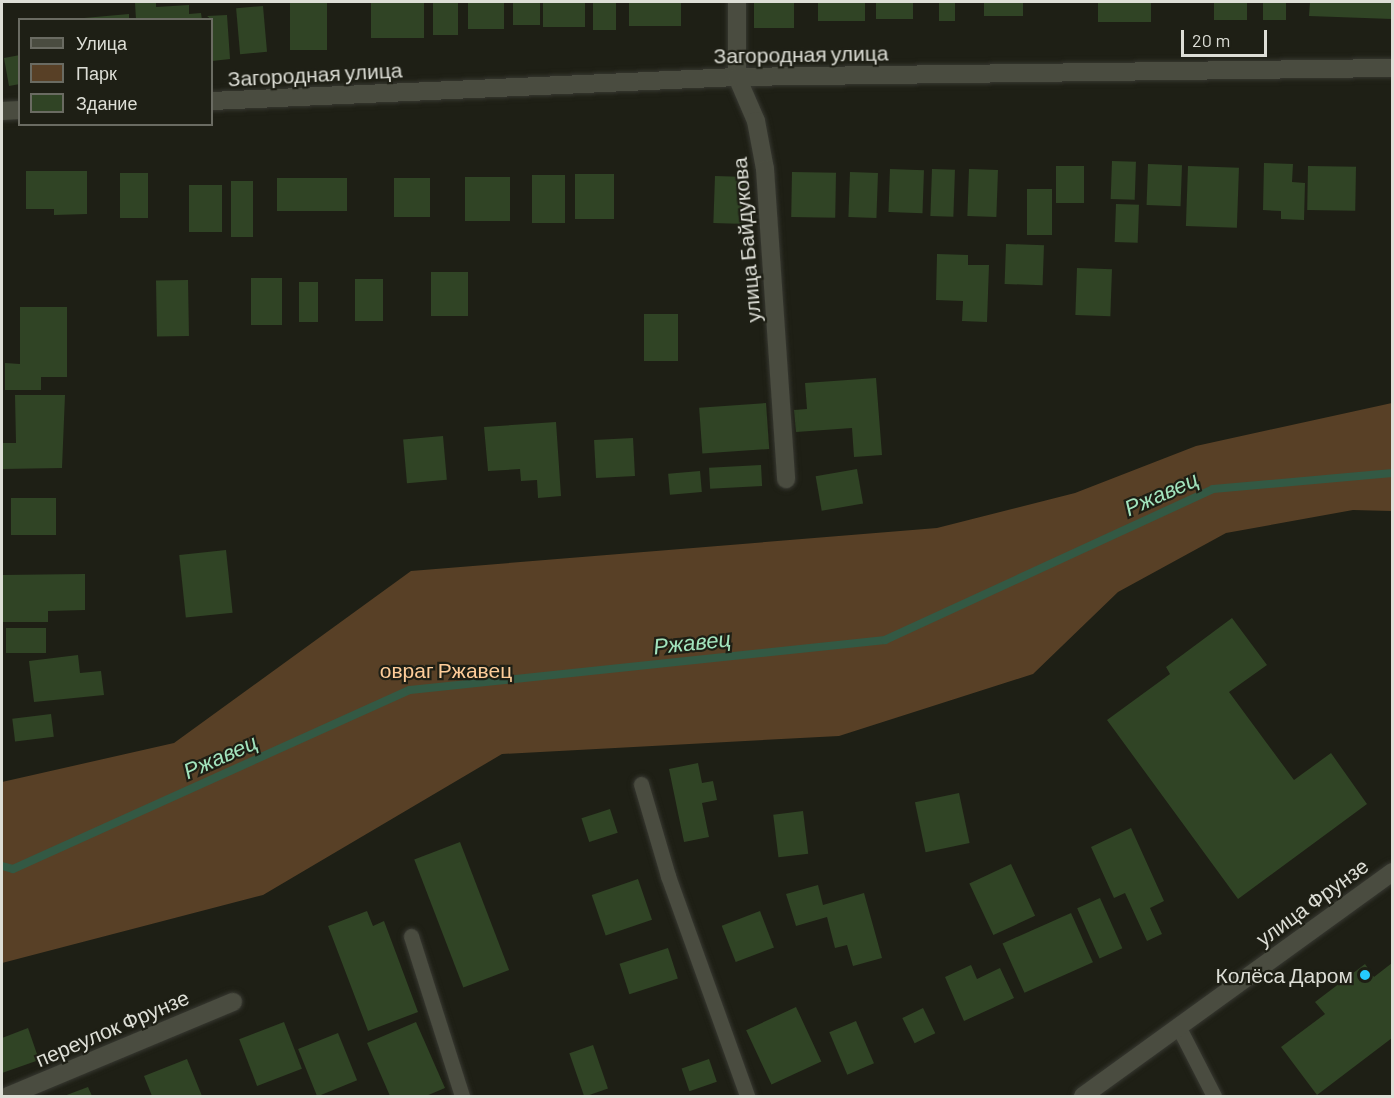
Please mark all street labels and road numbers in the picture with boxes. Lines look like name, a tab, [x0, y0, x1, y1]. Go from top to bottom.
street label: Загородная улица	[713, 40, 889, 68]
street label: Загородная улица	[227, 57, 403, 91]
street label: улица Байдукова	[726, 156, 766, 324]
street label: улица Фрунзе	[1251, 853, 1373, 951]
street label: переулок Фрунзе	[31, 984, 193, 1072]

